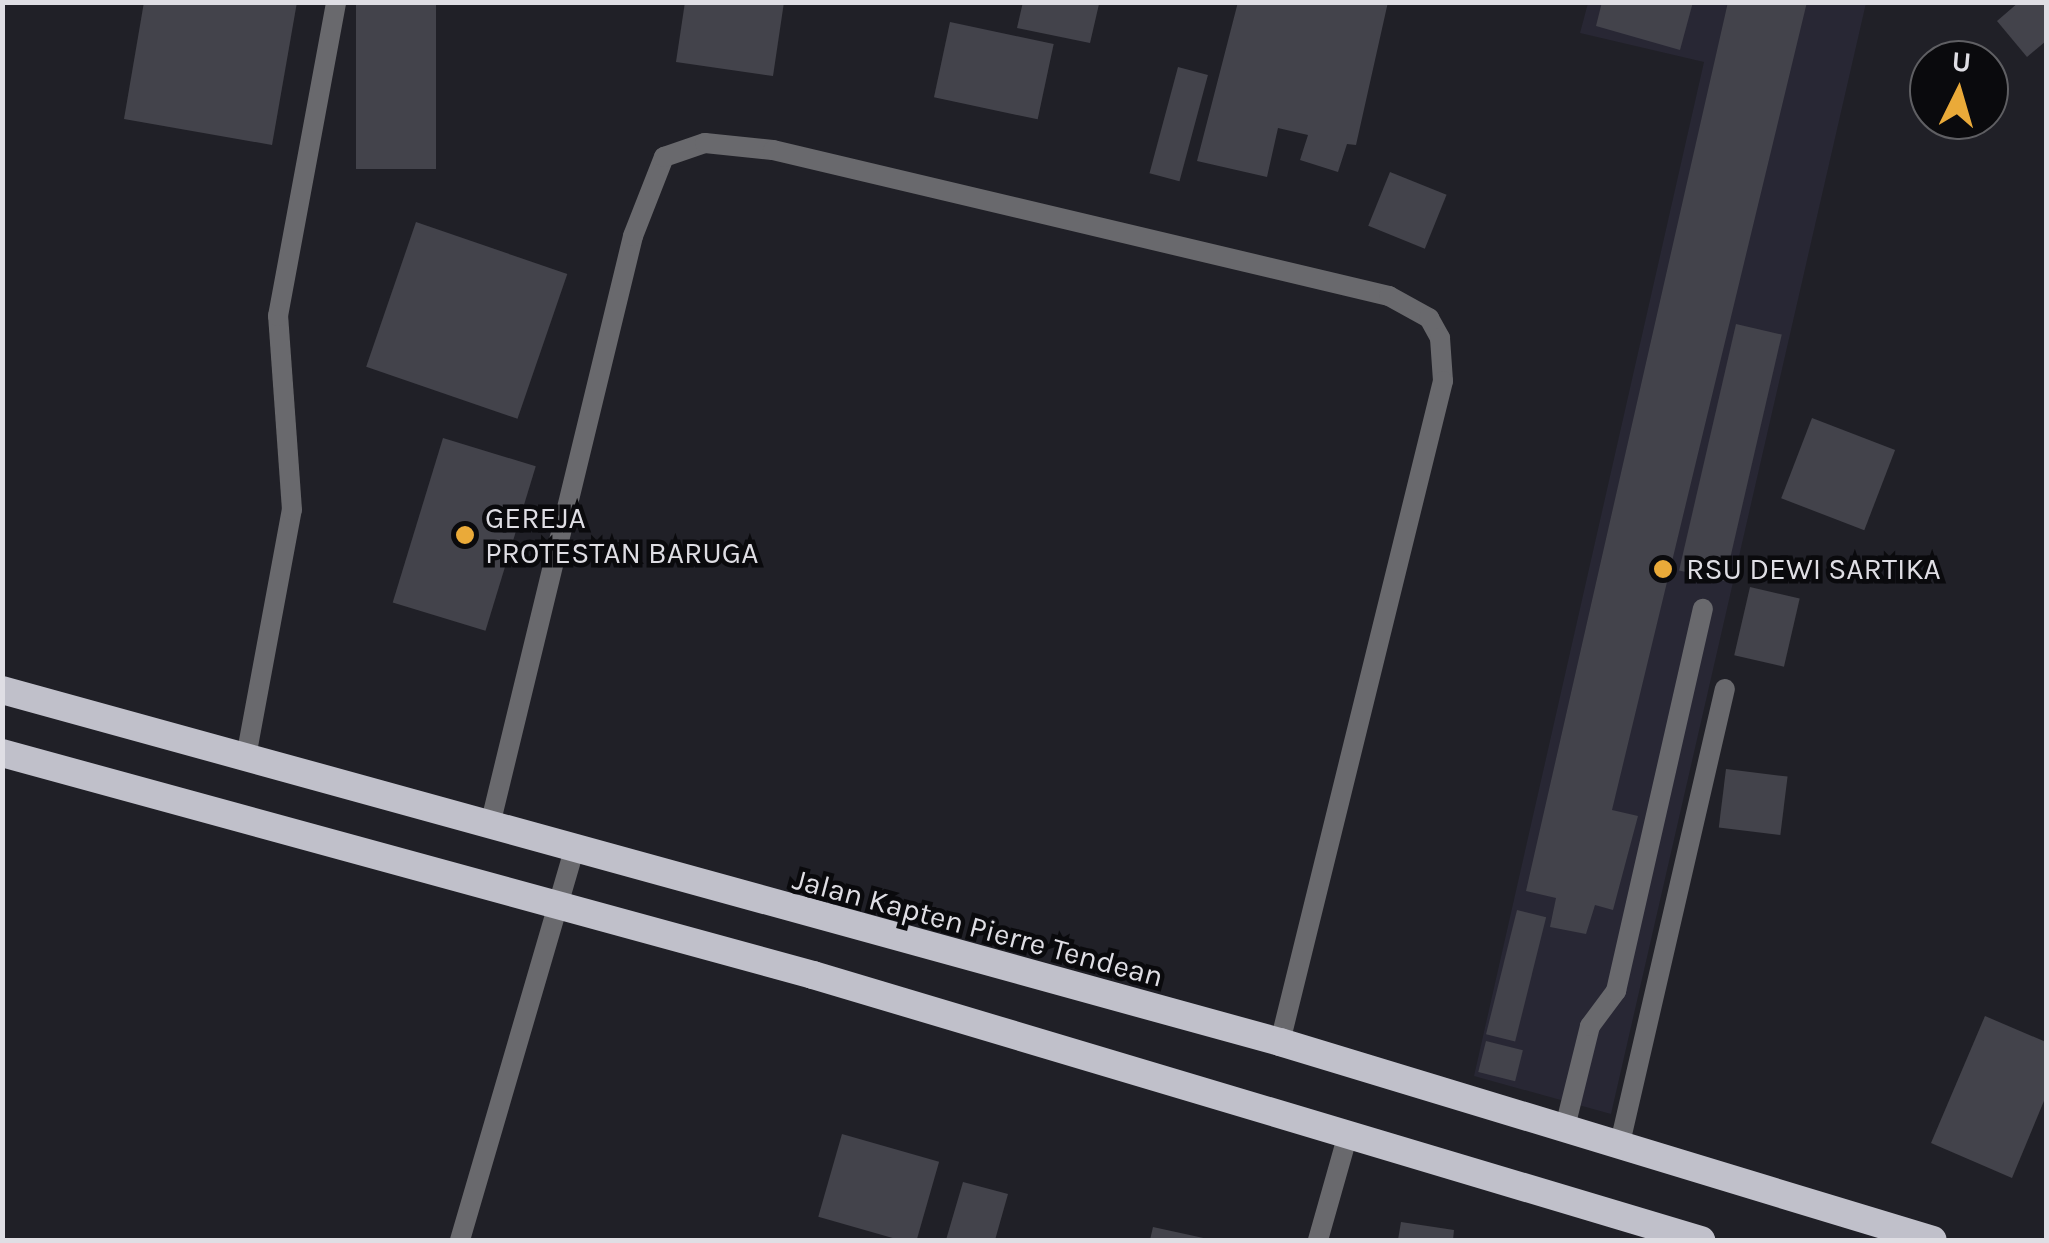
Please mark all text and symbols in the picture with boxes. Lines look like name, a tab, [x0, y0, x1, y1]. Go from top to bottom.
north arrow	[1909, 40, 2009, 140]
text: U	[1950, 44, 1973, 79]
place label: GEREJA PROTESTAN BARUGA	[485, 500, 758, 570]
marker: GEREJA PROTESTAN BARUGA	[454, 524, 476, 546]
place label: RSU DEWI SARTIKA	[1686, 551, 1941, 587]
marker: RSU DEWI SARTIKA	[1650, 556, 1676, 582]
street label: Jalan Kapten Pierre Tendean	[789, 861, 1167, 995]

